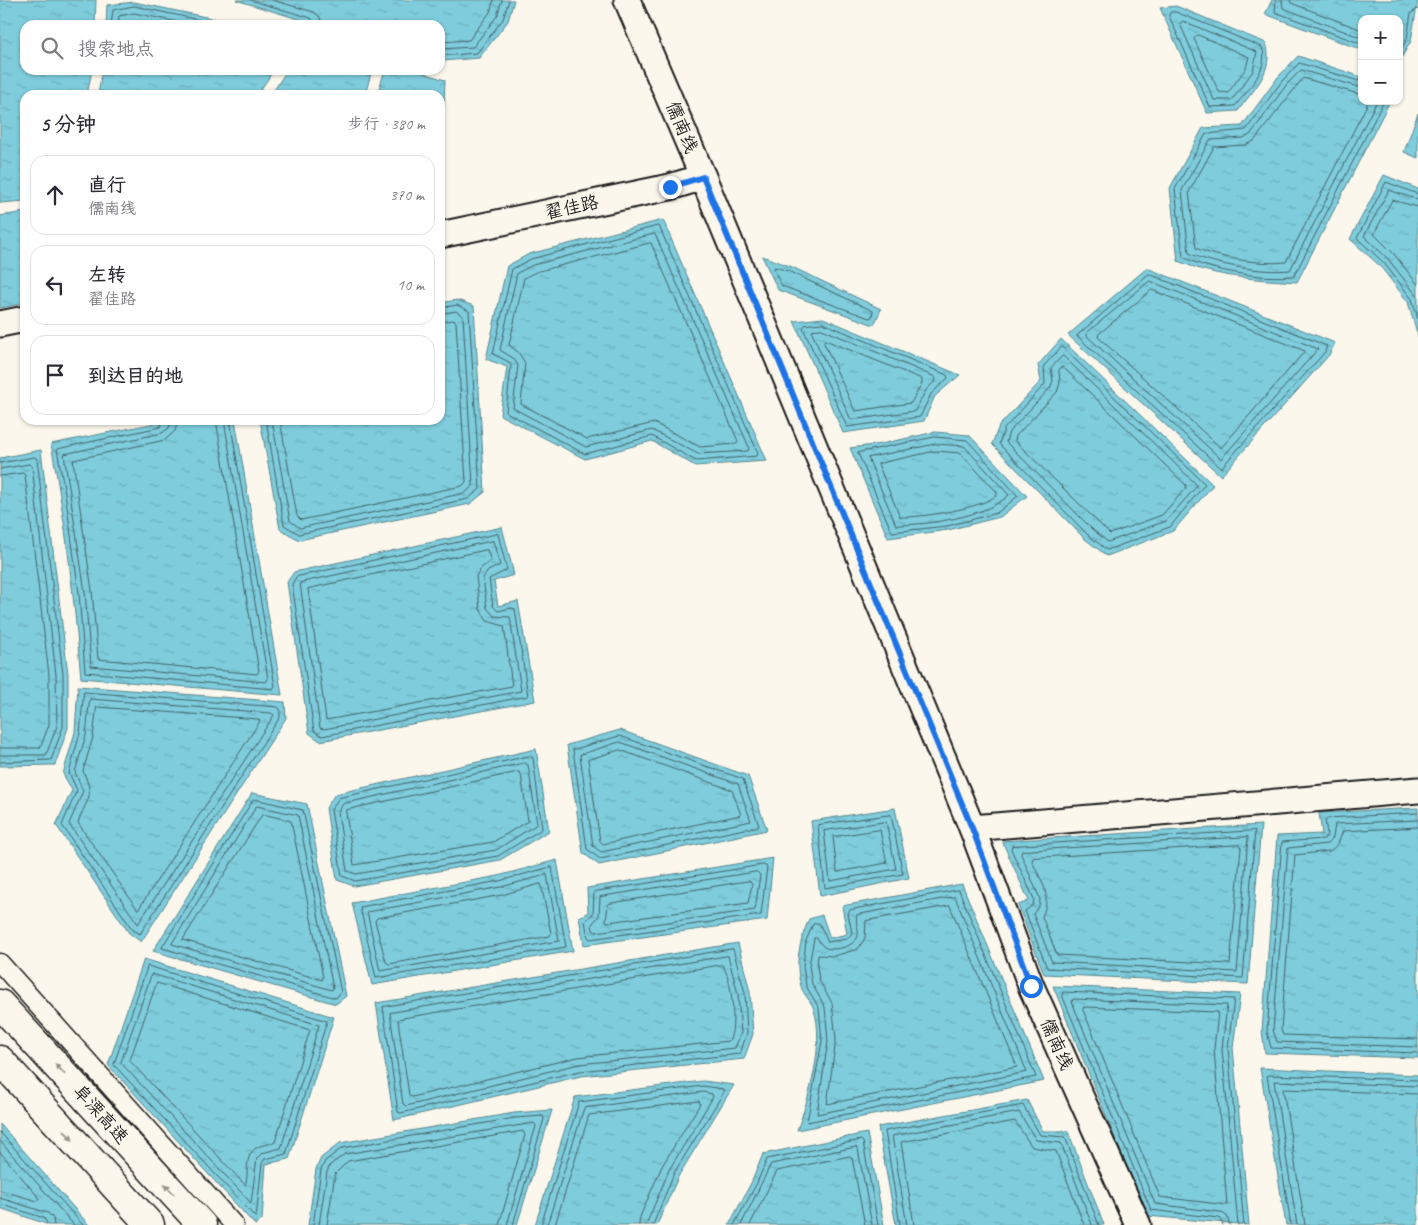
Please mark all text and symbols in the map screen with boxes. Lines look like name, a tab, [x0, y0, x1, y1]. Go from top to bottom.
map controls	[1358, 15, 1403, 105]
button: +	[1358, 15, 1403, 60]
search box	[20, 20, 445, 75]
icon: search	[38, 34, 66, 62]
text: 搜索地点	[78, 37, 154, 61]
button: −	[1358, 60, 1403, 105]
street label: 儒南线	[661, 98, 703, 156]
text: 5 分钟	[40, 111, 96, 137]
text: 步行 · 380 m	[348, 114, 425, 134]
text: 直行	[88, 173, 126, 197]
route end	[659, 176, 682, 199]
icon: ahead	[41, 181, 69, 209]
text: 370 m	[390, 185, 424, 205]
street label: 翟佳路	[543, 191, 601, 223]
text: 儒南线	[88, 199, 136, 219]
text: 左转	[88, 263, 126, 287]
icon: left	[41, 271, 69, 299]
text: 10 m	[397, 275, 424, 295]
text: 翟佳路	[88, 289, 136, 309]
icon: arrive	[41, 361, 69, 389]
text: 到达目的地	[88, 364, 183, 388]
route start	[1020, 975, 1043, 998]
street label: 儒南线	[1036, 1015, 1078, 1073]
one-way arrow	[54, 1063, 65, 1076]
street label: 阜溧高速	[69, 1080, 133, 1148]
one-way arrow	[62, 1128, 74, 1140]
one-way arrow	[163, 1184, 175, 1196]

